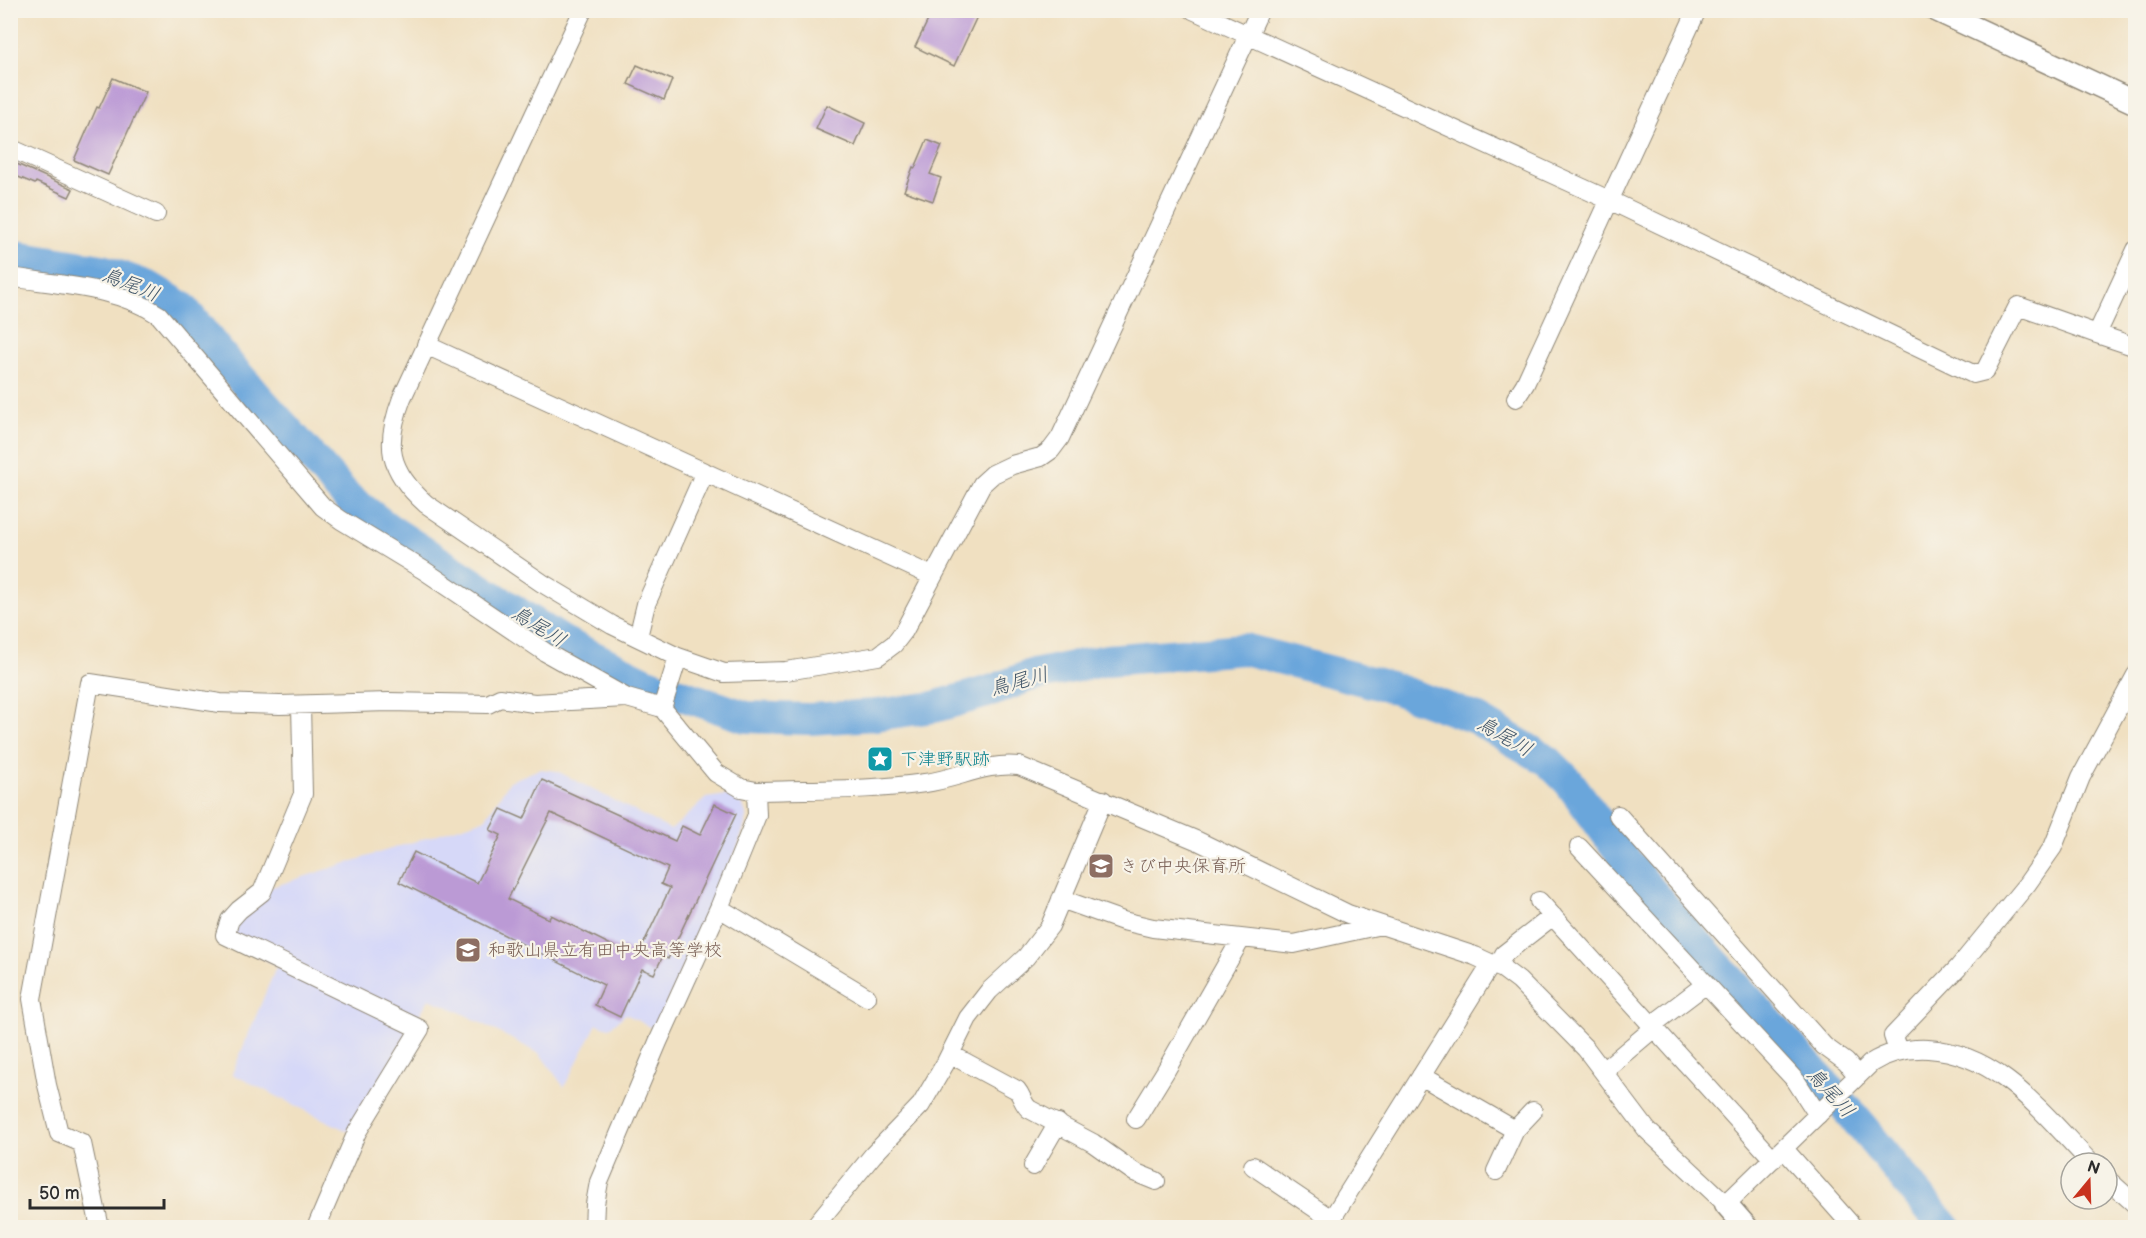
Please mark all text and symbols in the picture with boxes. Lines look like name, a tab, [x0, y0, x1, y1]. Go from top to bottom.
water label: 鳥尾川	[98, 263, 163, 307]
water label: 鳥尾川	[507, 601, 570, 653]
water label: 鳥尾川	[987, 663, 1051, 701]
water label: 鳥尾川	[1473, 711, 1536, 762]
place icon: 下津野駅跡	[865, 744, 895, 774]
place label: 下津野駅跡	[900, 749, 990, 770]
school or university icon: きび中央保育所	[1086, 851, 1116, 881]
place label: きび中央保育所	[1120, 856, 1246, 877]
school or university icon: 和歌山県立有田中央高等学校	[453, 935, 483, 965]
place label: 和歌山県立有田中央高等学校	[488, 940, 722, 961]
water label: 鳥尾川	[1801, 1062, 1859, 1123]
north arrow	[2059, 1151, 2119, 1211]
text: N	[2085, 1157, 2102, 1179]
scale bar	[30, 1172, 164, 1210]
text: 50 m	[39, 1183, 80, 1204]

